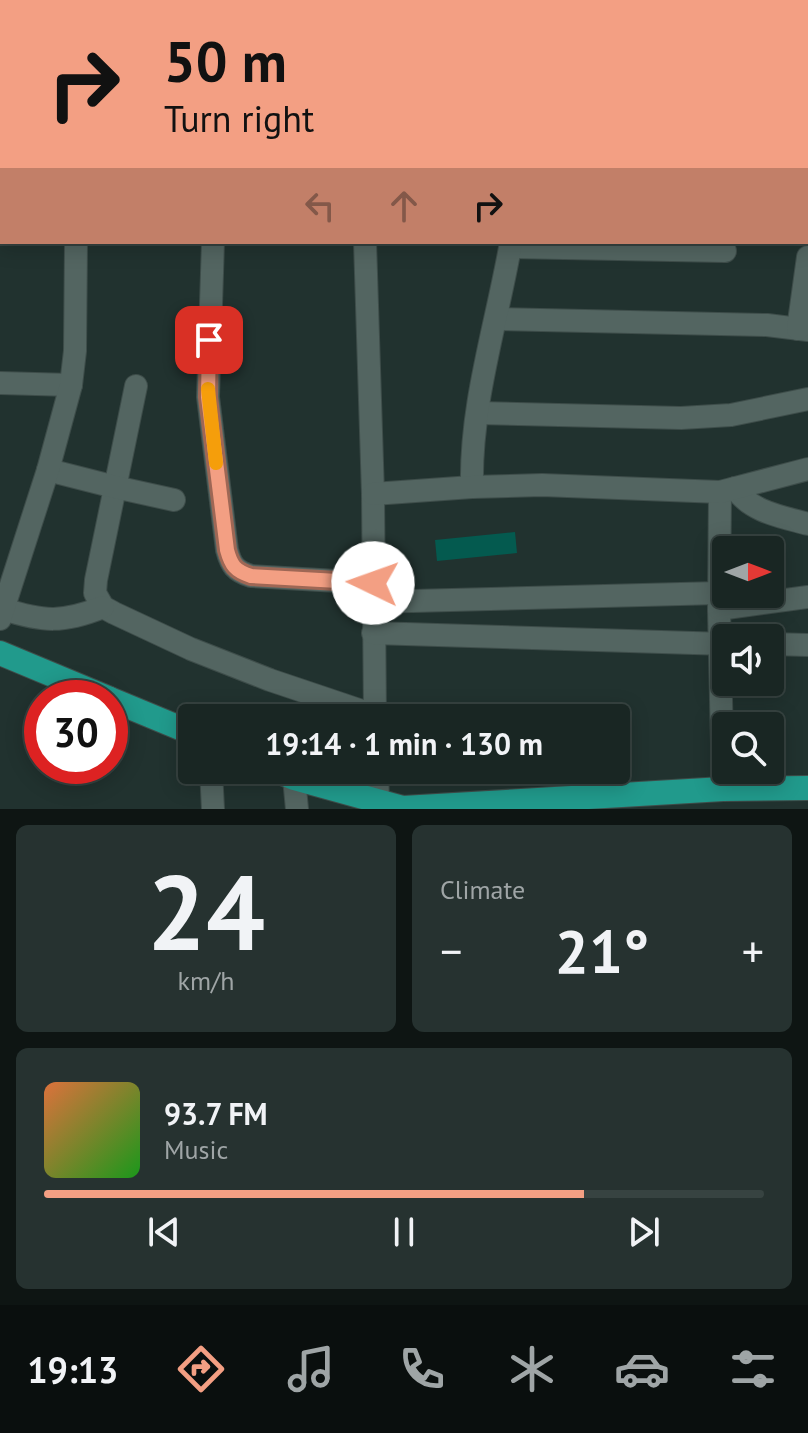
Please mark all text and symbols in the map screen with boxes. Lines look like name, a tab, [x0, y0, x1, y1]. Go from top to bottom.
text: 50 m	[164, 25, 287, 97]
icon: right	[32, 32, 136, 136]
text: Turn right	[164, 95, 314, 142]
icon: left	[298, 184, 342, 228]
icon: ahead	[382, 184, 426, 228]
icon: right	[466, 184, 510, 228]
pin	[175, 306, 243, 374]
icon: arrive	[187, 318, 231, 362]
north arrow	[712, 536, 784, 608]
map controls	[712, 536, 784, 784]
position arrow	[331, 541, 415, 625]
button: sound	[712, 624, 784, 696]
speed limit sign: 30	[24, 680, 128, 784]
button: search	[712, 712, 784, 784]
text: 19:14 · 1 min · 130 m	[265, 724, 543, 763]
text: 24	[147, 844, 265, 979]
text: Climate	[440, 873, 525, 906]
text: 21°	[555, 912, 649, 990]
text: −	[440, 922, 462, 979]
text: +	[742, 922, 764, 979]
text: km/h	[178, 964, 235, 997]
text: 93.7 FM	[164, 1094, 268, 1133]
text: Music	[164, 1133, 228, 1166]
icon: previous	[142, 1210, 186, 1254]
icon: pause	[382, 1210, 426, 1254]
icon: next	[622, 1210, 666, 1254]
icon: directions	[173, 1341, 229, 1397]
icon: music	[283, 1341, 339, 1397]
icon: phone	[394, 1341, 450, 1397]
icon: climate	[504, 1341, 560, 1397]
icon: car	[614, 1341, 670, 1397]
icon: filters	[725, 1341, 781, 1397]
text: 19:13	[27, 1346, 119, 1393]

